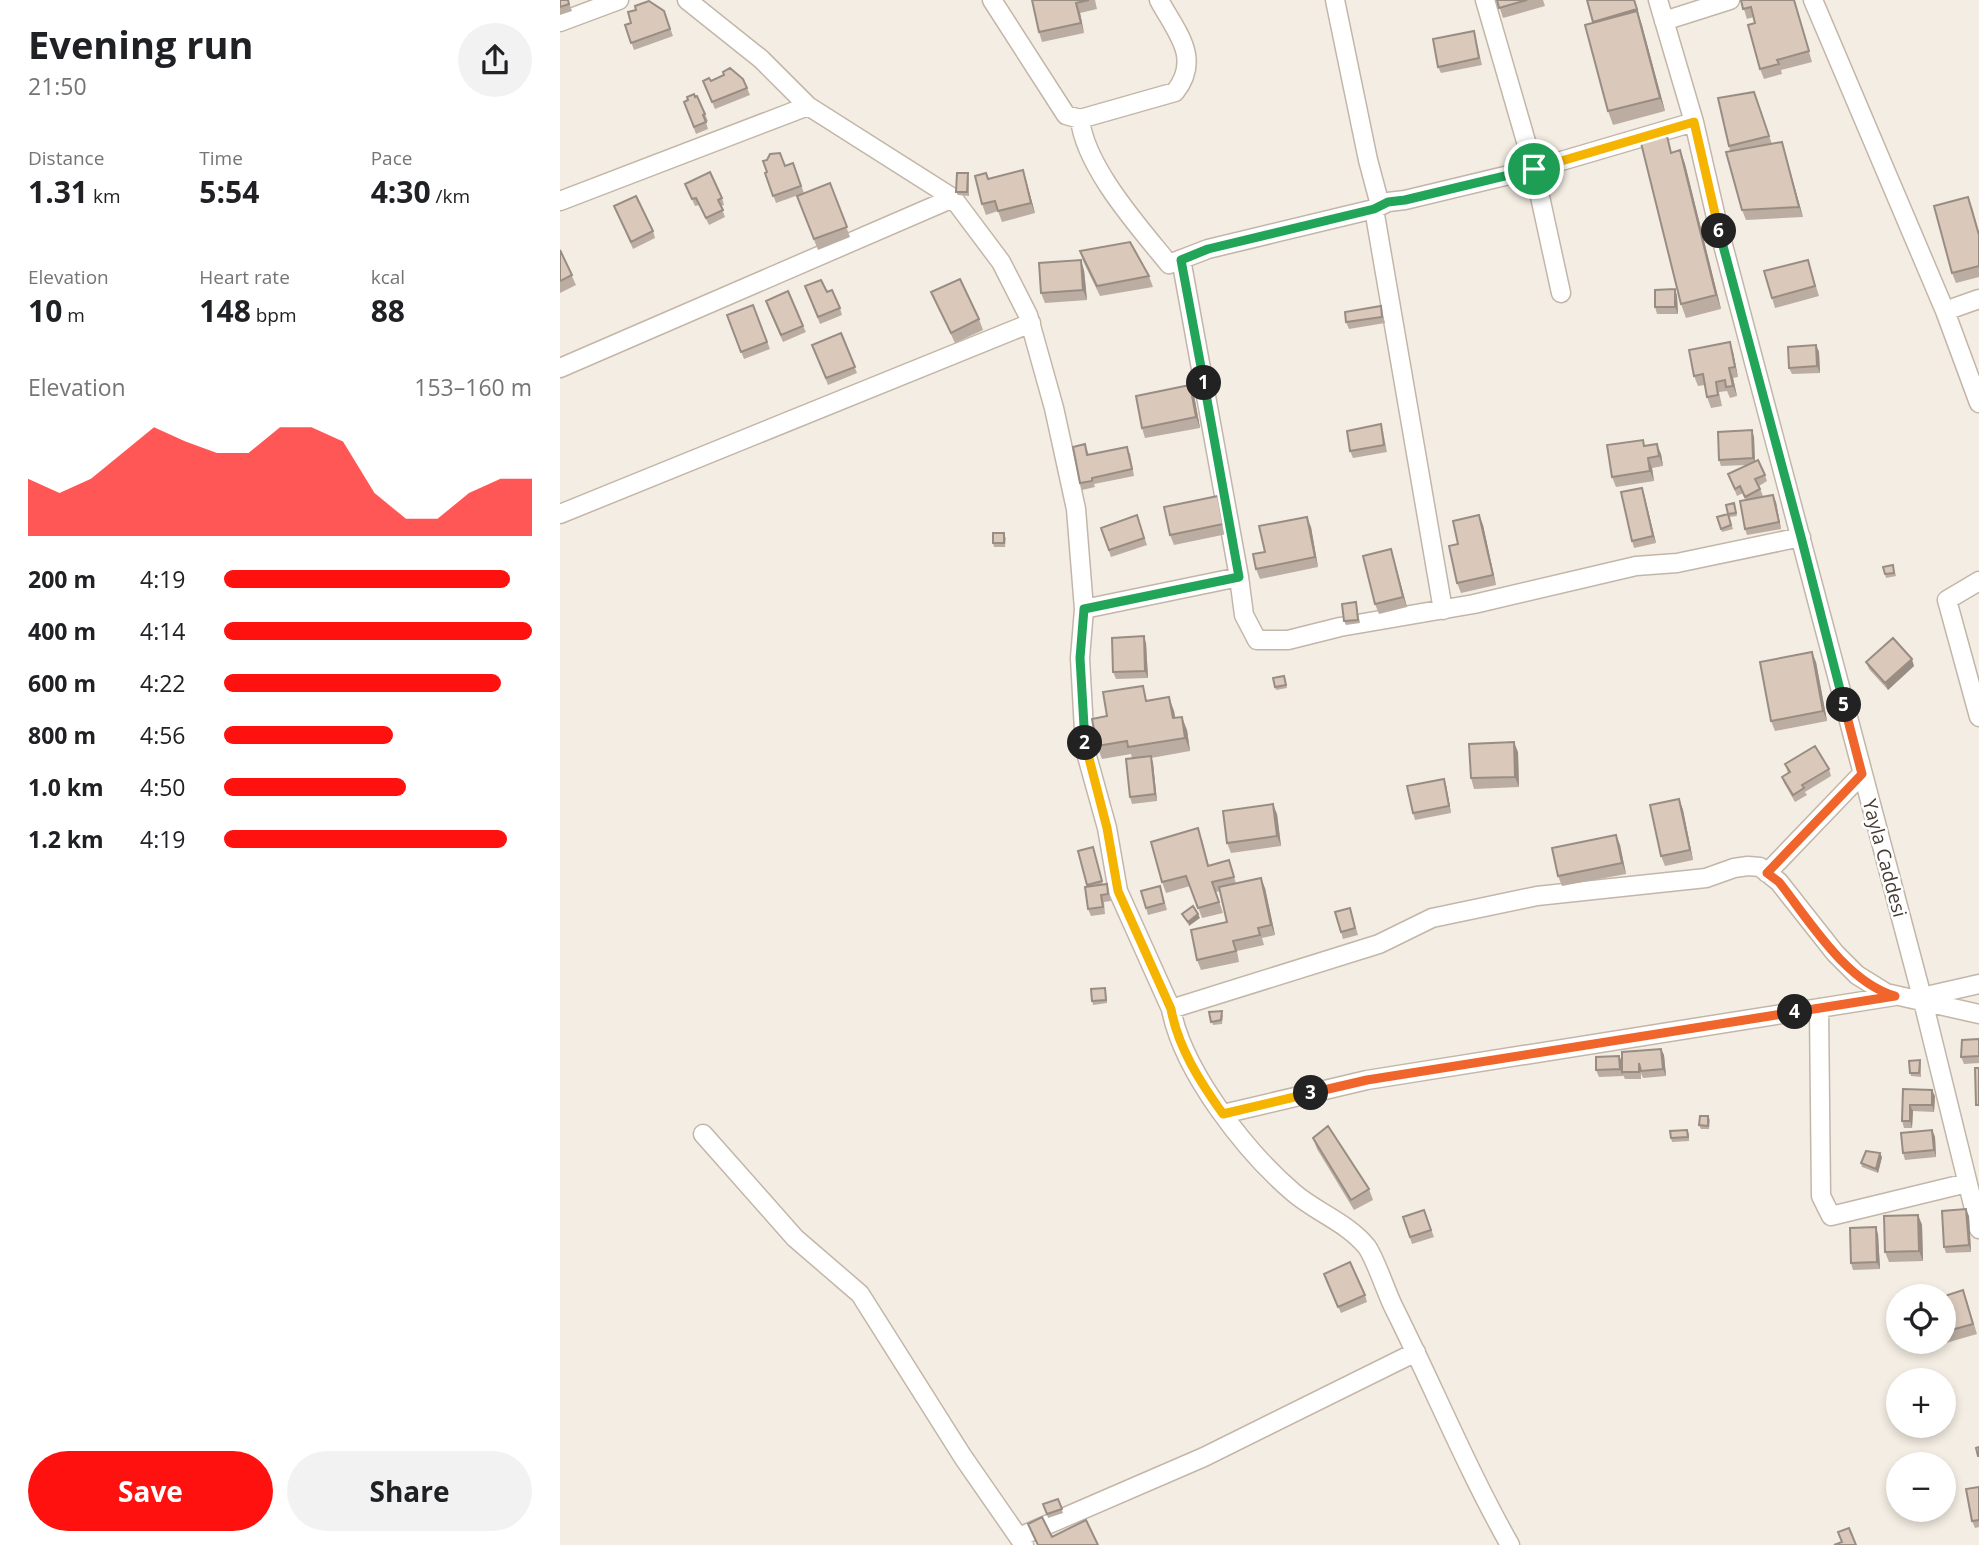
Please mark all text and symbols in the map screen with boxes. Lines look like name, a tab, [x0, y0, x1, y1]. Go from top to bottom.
text: Evening run	[28, 18, 253, 70]
button: share	[458, 23, 532, 97]
text: 21:50	[28, 70, 87, 102]
pin	[1504, 139, 1564, 199]
text: Distance	[28, 145, 104, 171]
text: Time	[199, 145, 243, 171]
text: Pace	[371, 145, 412, 171]
icon: arrive	[1515, 150, 1553, 188]
text: 1.31	[28, 171, 88, 212]
text: 5:54	[199, 171, 259, 212]
text: 4:30	[371, 171, 431, 212]
text: km	[88, 183, 121, 209]
text: /km	[431, 183, 470, 209]
pin: 6	[1702, 214, 1736, 248]
text: 6	[1713, 217, 1724, 243]
text: Elevation	[28, 264, 109, 290]
text: Heart rate	[199, 264, 290, 290]
text: kcal	[371, 264, 405, 290]
text: 10	[28, 290, 62, 331]
text: 148	[199, 290, 251, 331]
text: 88	[371, 290, 405, 331]
text: m	[62, 302, 85, 328]
text: bpm	[251, 302, 297, 328]
pin: 1	[1186, 366, 1222, 400]
text: 1	[1198, 369, 1209, 395]
text: Elevation	[28, 371, 126, 403]
text: 153–160 m	[414, 371, 532, 403]
text: 200 m	[28, 563, 96, 595]
text: 4:19	[140, 563, 186, 595]
text: 400 m	[28, 615, 96, 647]
text: 4:14	[140, 615, 186, 647]
text: 600 m	[28, 667, 96, 699]
text: 4:22	[140, 667, 186, 699]
pin: 5	[1826, 688, 1862, 722]
text: 5	[1838, 691, 1849, 717]
text: 800 m	[28, 719, 96, 751]
text: 4:56	[140, 719, 186, 751]
pin: 2	[1068, 726, 1102, 760]
text: 2	[1079, 729, 1090, 755]
text: 1.0 km	[28, 771, 104, 803]
text: 4:50	[140, 771, 186, 803]
street label: Yayla Caddesi	[1857, 796, 1913, 920]
text: 1.2 km	[28, 823, 104, 855]
text: 4:19	[140, 823, 186, 855]
pin: 4	[1778, 995, 1812, 1030]
text: 4	[1789, 998, 1800, 1024]
pin: 3	[1294, 1076, 1328, 1110]
text: 3	[1305, 1079, 1316, 1105]
map controls	[1886, 1284, 1956, 1522]
button: locate	[1886, 1284, 1956, 1354]
button: +	[1886, 1368, 1956, 1438]
button: Save	[28, 1451, 273, 1531]
button: Share	[287, 1451, 532, 1531]
button: −	[1886, 1452, 1956, 1522]

